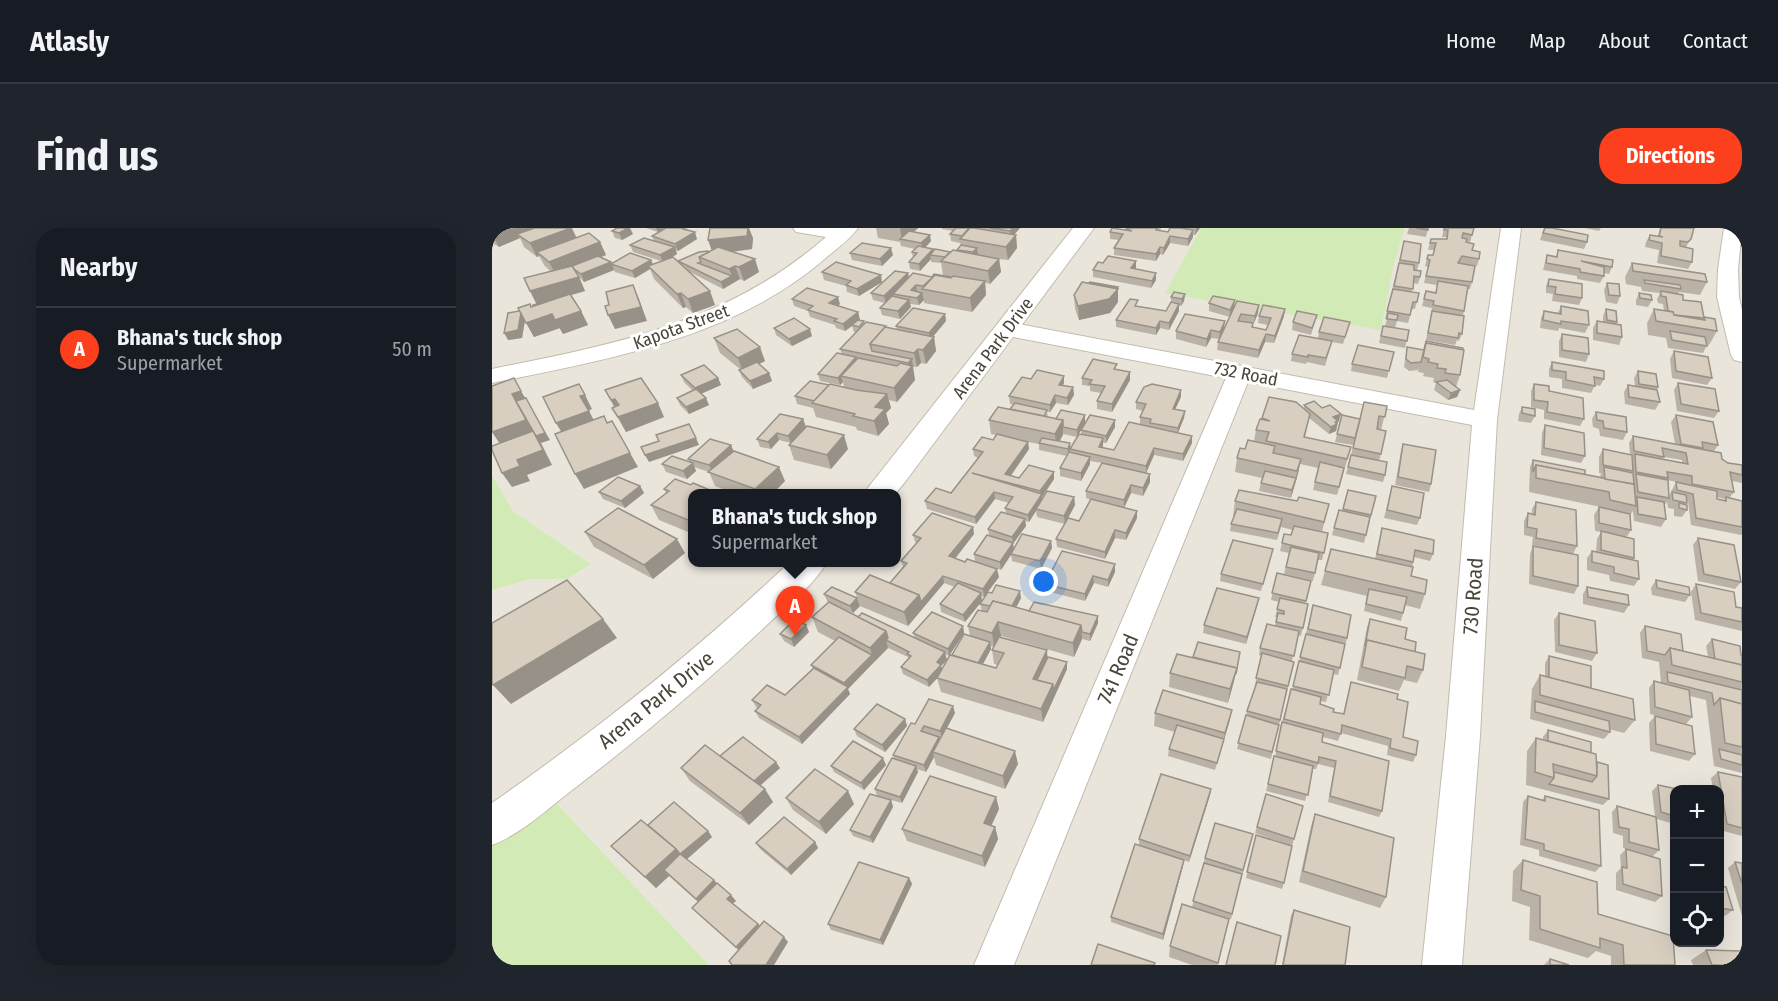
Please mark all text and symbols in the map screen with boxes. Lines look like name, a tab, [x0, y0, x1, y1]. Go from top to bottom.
text: Atlasly	[30, 25, 109, 58]
text: Home	[1446, 28, 1496, 54]
text: Map	[1529, 28, 1566, 54]
text: About	[1599, 28, 1650, 54]
text: Contact	[1683, 28, 1748, 54]
button: Directions	[1599, 128, 1742, 184]
text: Find us	[36, 131, 158, 181]
text: Nearby	[60, 252, 137, 283]
street label: Arena Park Drive	[948, 293, 1038, 403]
street label: Kapota Street	[630, 299, 732, 354]
text: Bhana's tuck shop	[117, 324, 282, 351]
text: A	[74, 337, 85, 361]
text: 50 m	[392, 337, 432, 361]
text: Supermarket	[117, 351, 223, 375]
street label: 732 Road	[1212, 357, 1280, 391]
popup	[688, 489, 901, 567]
text: Bhana's tuck shop	[712, 503, 877, 530]
text: Supermarket	[712, 530, 817, 554]
street label: 730 Road	[1457, 557, 1489, 635]
your location	[1029, 567, 1058, 596]
pin: A	[776, 586, 814, 636]
street label: 741 Road	[1092, 630, 1144, 708]
street label: Arena Park Drive	[593, 645, 719, 755]
map controls	[1670, 785, 1724, 947]
button: +	[1670, 785, 1724, 839]
button: −	[1670, 839, 1724, 893]
button: locate	[1670, 893, 1724, 947]

